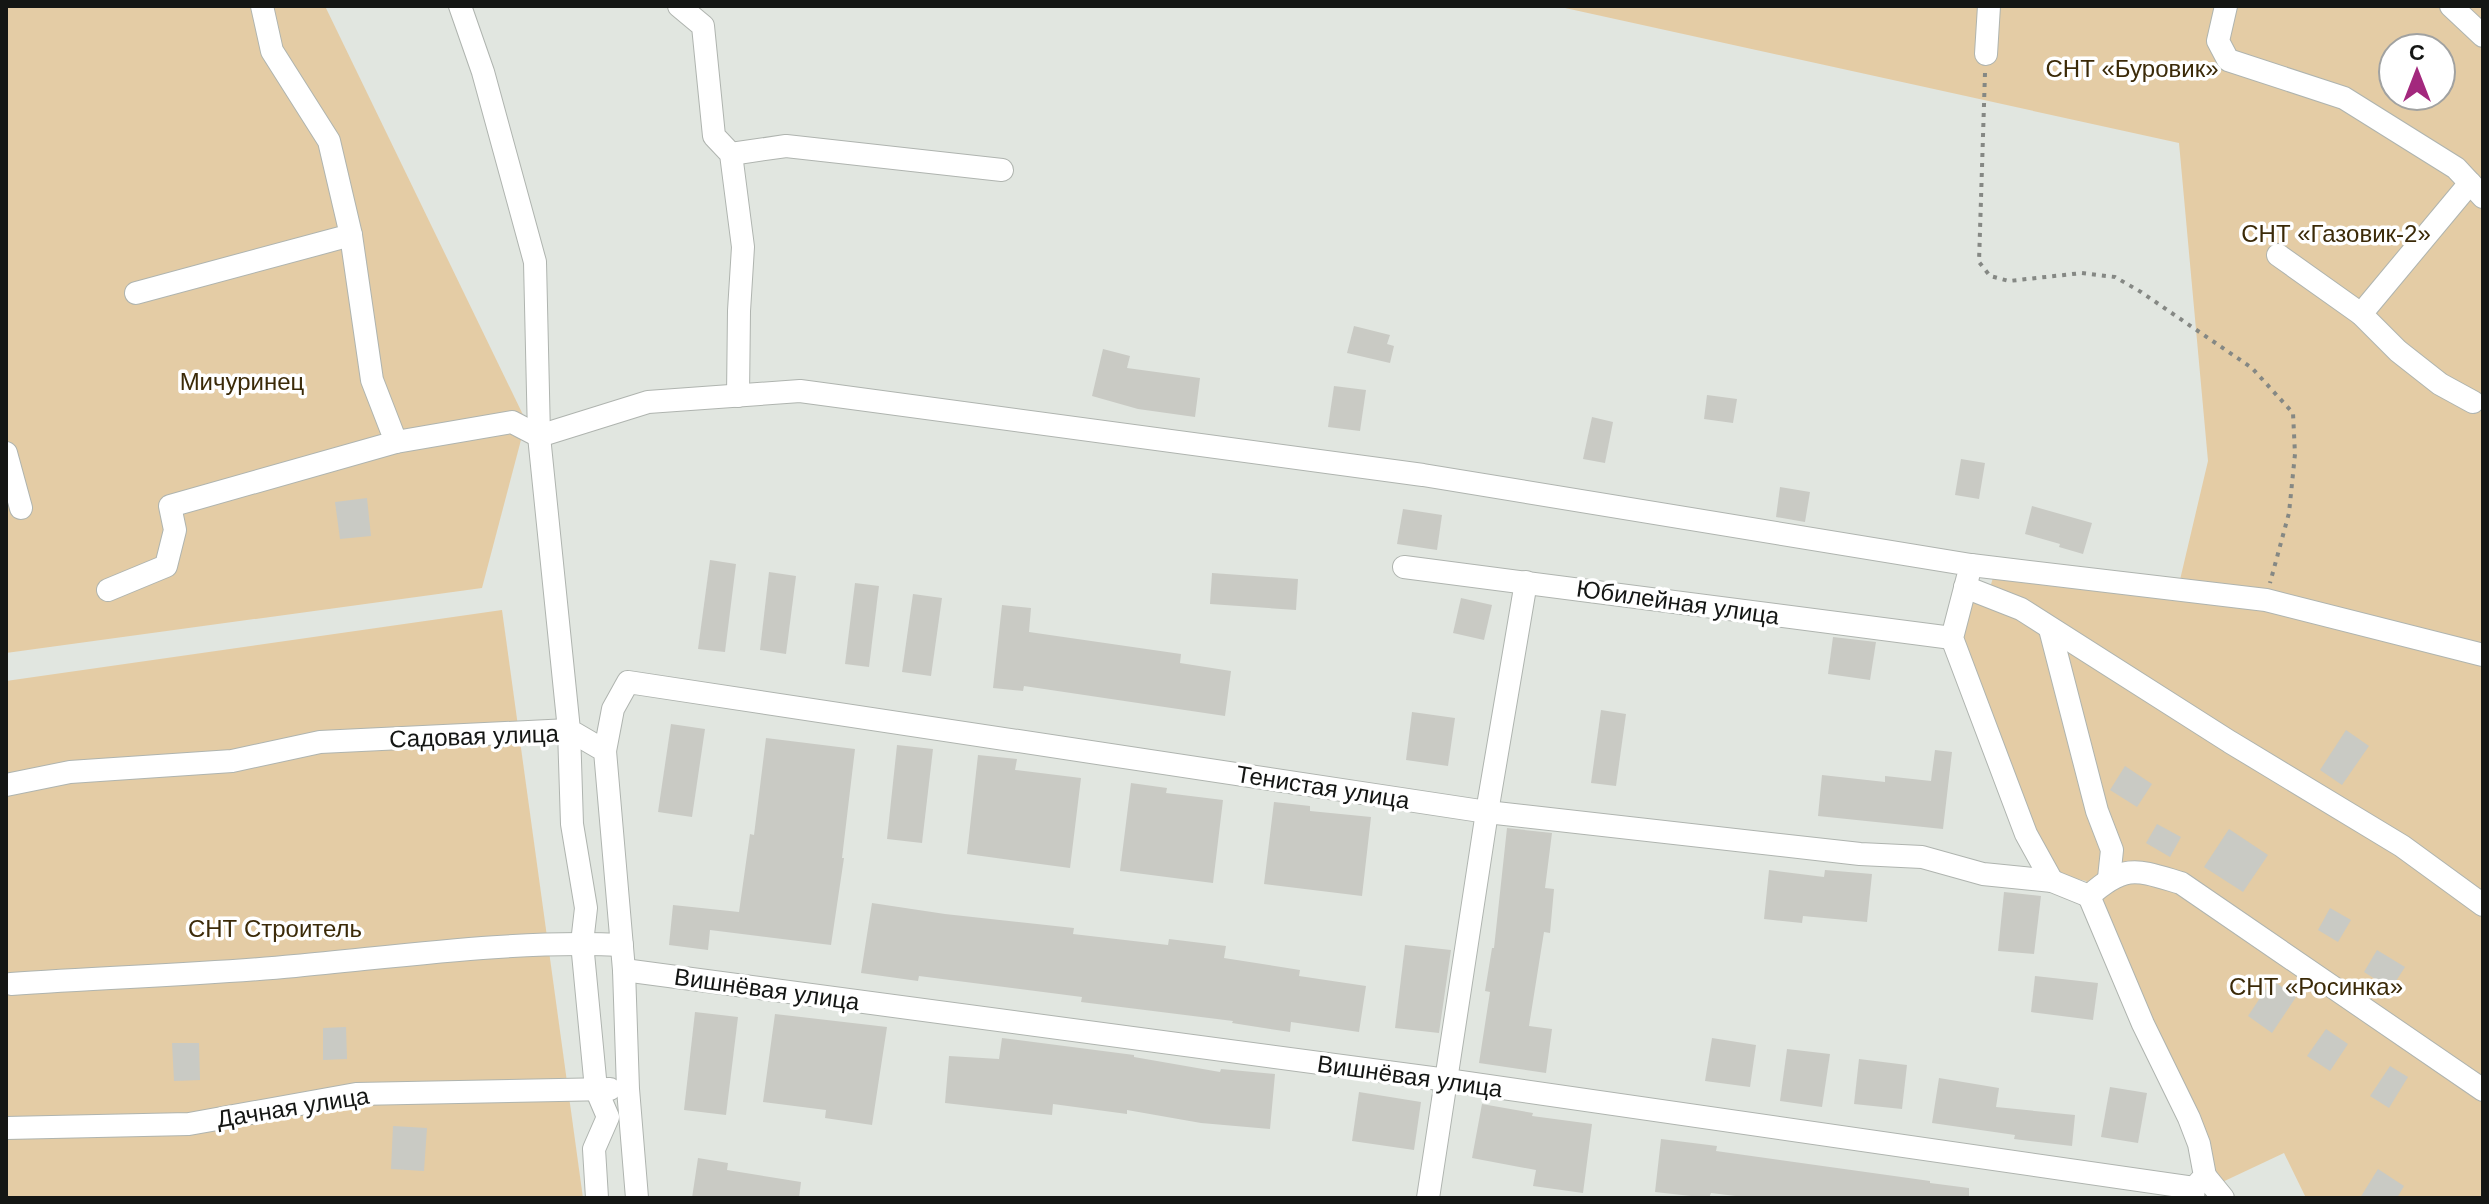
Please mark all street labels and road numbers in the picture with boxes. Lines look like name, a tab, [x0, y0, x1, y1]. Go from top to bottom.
street label: Юбилейная улица	[1575, 574, 1782, 630]
street label: Садовая улица	[389, 720, 560, 752]
street label: Тенистая улица	[1234, 760, 1412, 814]
street label: Вишнёвая улица	[673, 963, 862, 1015]
street label: Вишнёвая улица	[1316, 1050, 1505, 1102]
street label: Дачная улица	[215, 1082, 372, 1132]

